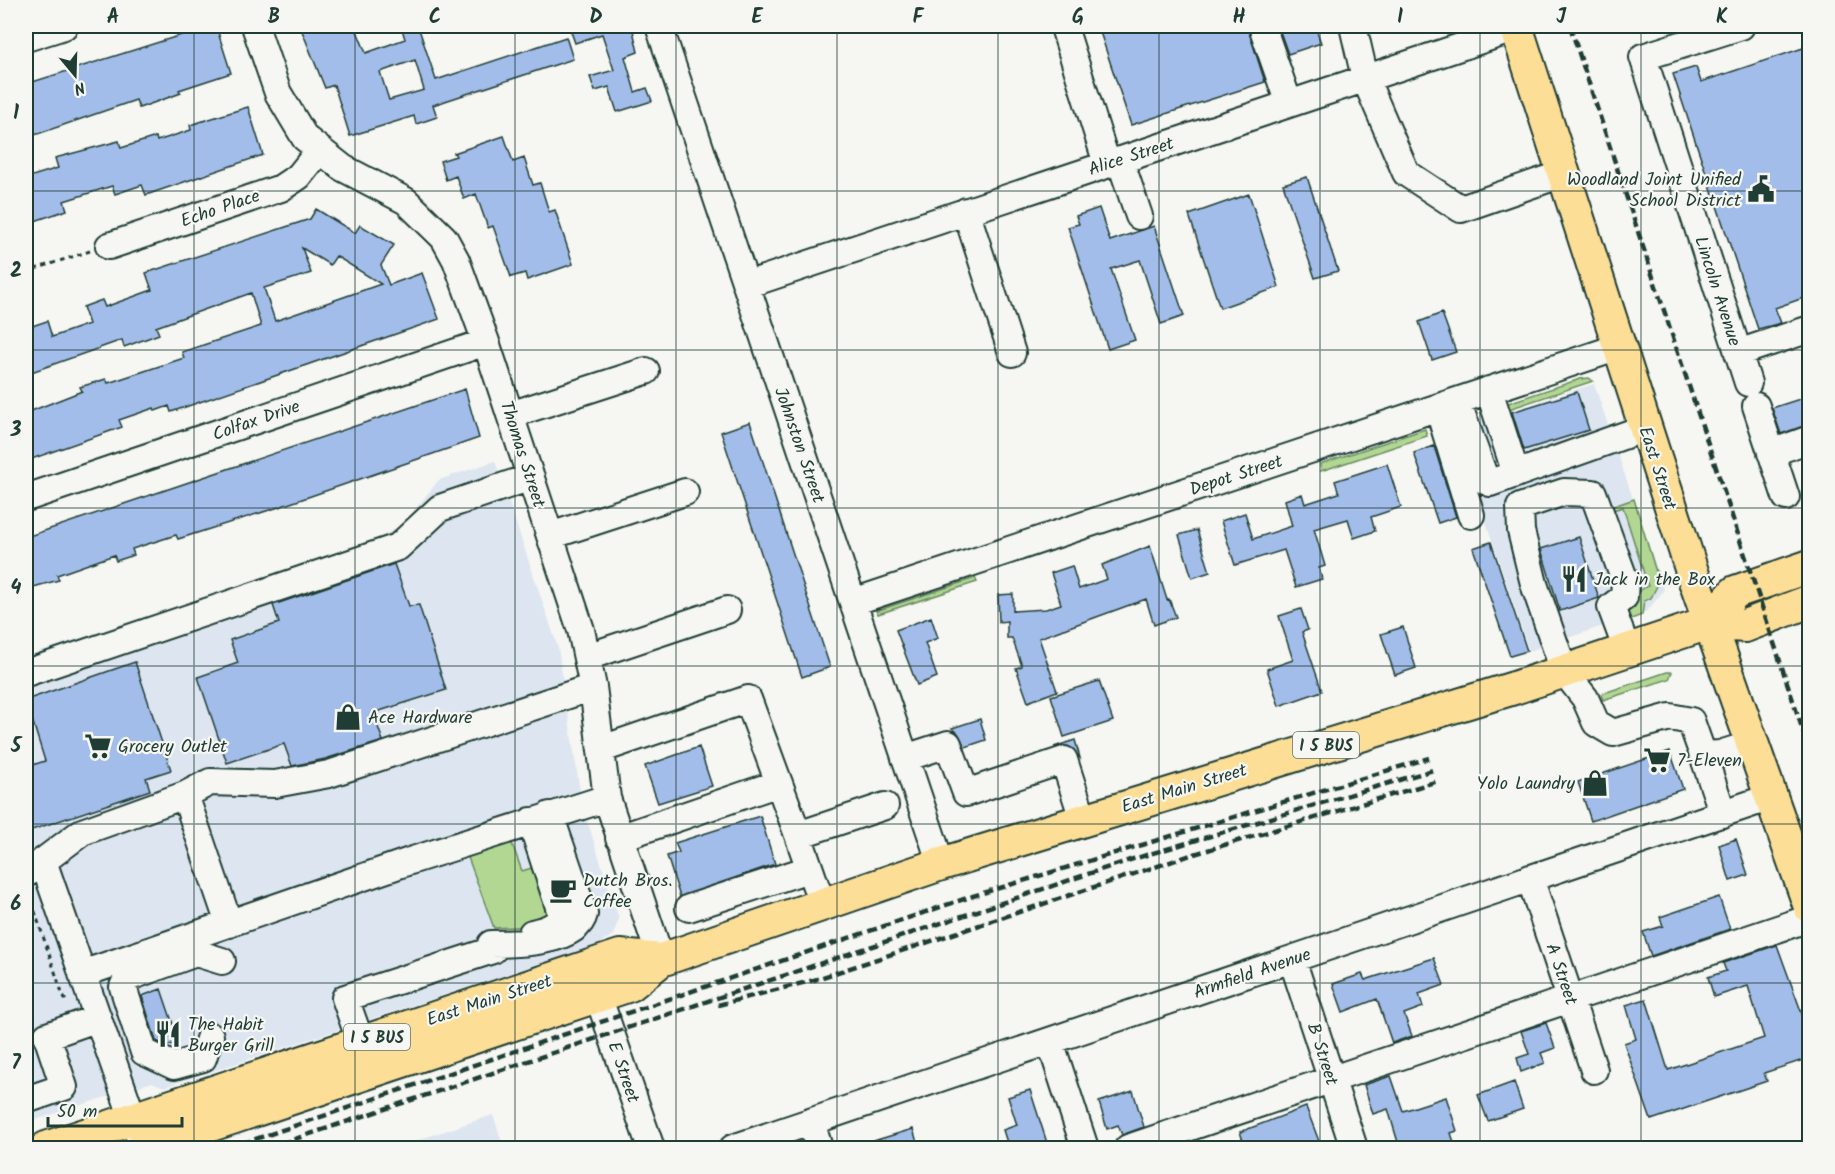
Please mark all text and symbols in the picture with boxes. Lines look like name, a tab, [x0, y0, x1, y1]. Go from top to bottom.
text: A	[107, 2, 119, 34]
text: B	[268, 2, 280, 34]
text: C	[429, 2, 441, 34]
text: D	[589, 2, 603, 34]
text: E	[751, 2, 763, 34]
text: F	[913, 2, 925, 34]
text: G	[1072, 2, 1084, 34]
text: H	[1232, 2, 1246, 34]
text: I	[1397, 2, 1403, 34]
text: J	[1556, 2, 1567, 34]
text: K	[1716, 2, 1728, 34]
north arrow	[45, 45, 105, 105]
text: N	[71, 74, 88, 101]
text: 1	[13, 98, 19, 130]
street label: Alice Street	[1085, 130, 1179, 185]
place label: Woodland Joint Unified School District	[1567, 166, 1742, 216]
public building icon: Woodland Joint Unified School District	[1746, 174, 1776, 204]
street label: Echo Place	[177, 182, 264, 237]
street label: Lincoln Avenue	[1685, 233, 1748, 350]
text: 2	[10, 256, 22, 288]
street label: Johnston Street	[765, 384, 832, 508]
street label: Colfax Drive	[209, 393, 304, 450]
street label: Thomas Street	[491, 397, 553, 513]
text: 3	[10, 415, 22, 447]
street label: East Street	[1629, 423, 1684, 515]
street label: Depot Street	[1186, 447, 1288, 505]
restaurant icon: Jack in the Box	[1559, 564, 1589, 594]
place label: Jack in the Box	[1594, 566, 1715, 595]
text: 4	[11, 573, 22, 605]
shop icon: Ace Hardware	[333, 702, 363, 732]
place label: Ace Hardware	[368, 704, 472, 733]
text: 5	[10, 731, 23, 763]
supermarket icon: Grocery Outlet	[83, 731, 113, 761]
road number: I 5 BUS	[1293, 732, 1359, 758]
place label: Grocery Outlet	[118, 733, 228, 762]
supermarket icon: 7-Eleven	[1642, 745, 1672, 775]
place label: 7-Eleven	[1677, 747, 1742, 776]
street label: East Main Street	[1118, 756, 1252, 822]
shop icon: Yolo Laundry	[1580, 768, 1610, 798]
place label: Yolo Laundry	[1477, 770, 1576, 799]
place label: Dutch Bros. Coffee	[583, 867, 673, 917]
cafe icon: Dutch Bros. Coffee	[548, 875, 578, 905]
text: 6	[11, 889, 22, 921]
street label: A Street	[1536, 940, 1585, 1010]
street label: Armfield Avenue	[1190, 941, 1315, 1008]
street label: East Main Street	[423, 967, 557, 1035]
place label: The Habit Burger Grill	[188, 1011, 275, 1061]
restaurant icon: The Habit Burger Grill	[153, 1019, 183, 1049]
street label: B Street	[1298, 1019, 1346, 1091]
road number: I 5 BUS	[344, 1024, 410, 1050]
street label: E Street	[599, 1038, 647, 1108]
text: 7	[11, 1048, 21, 1080]
scale bar	[48, 1090, 182, 1128]
text: 50 m	[57, 1098, 97, 1127]

